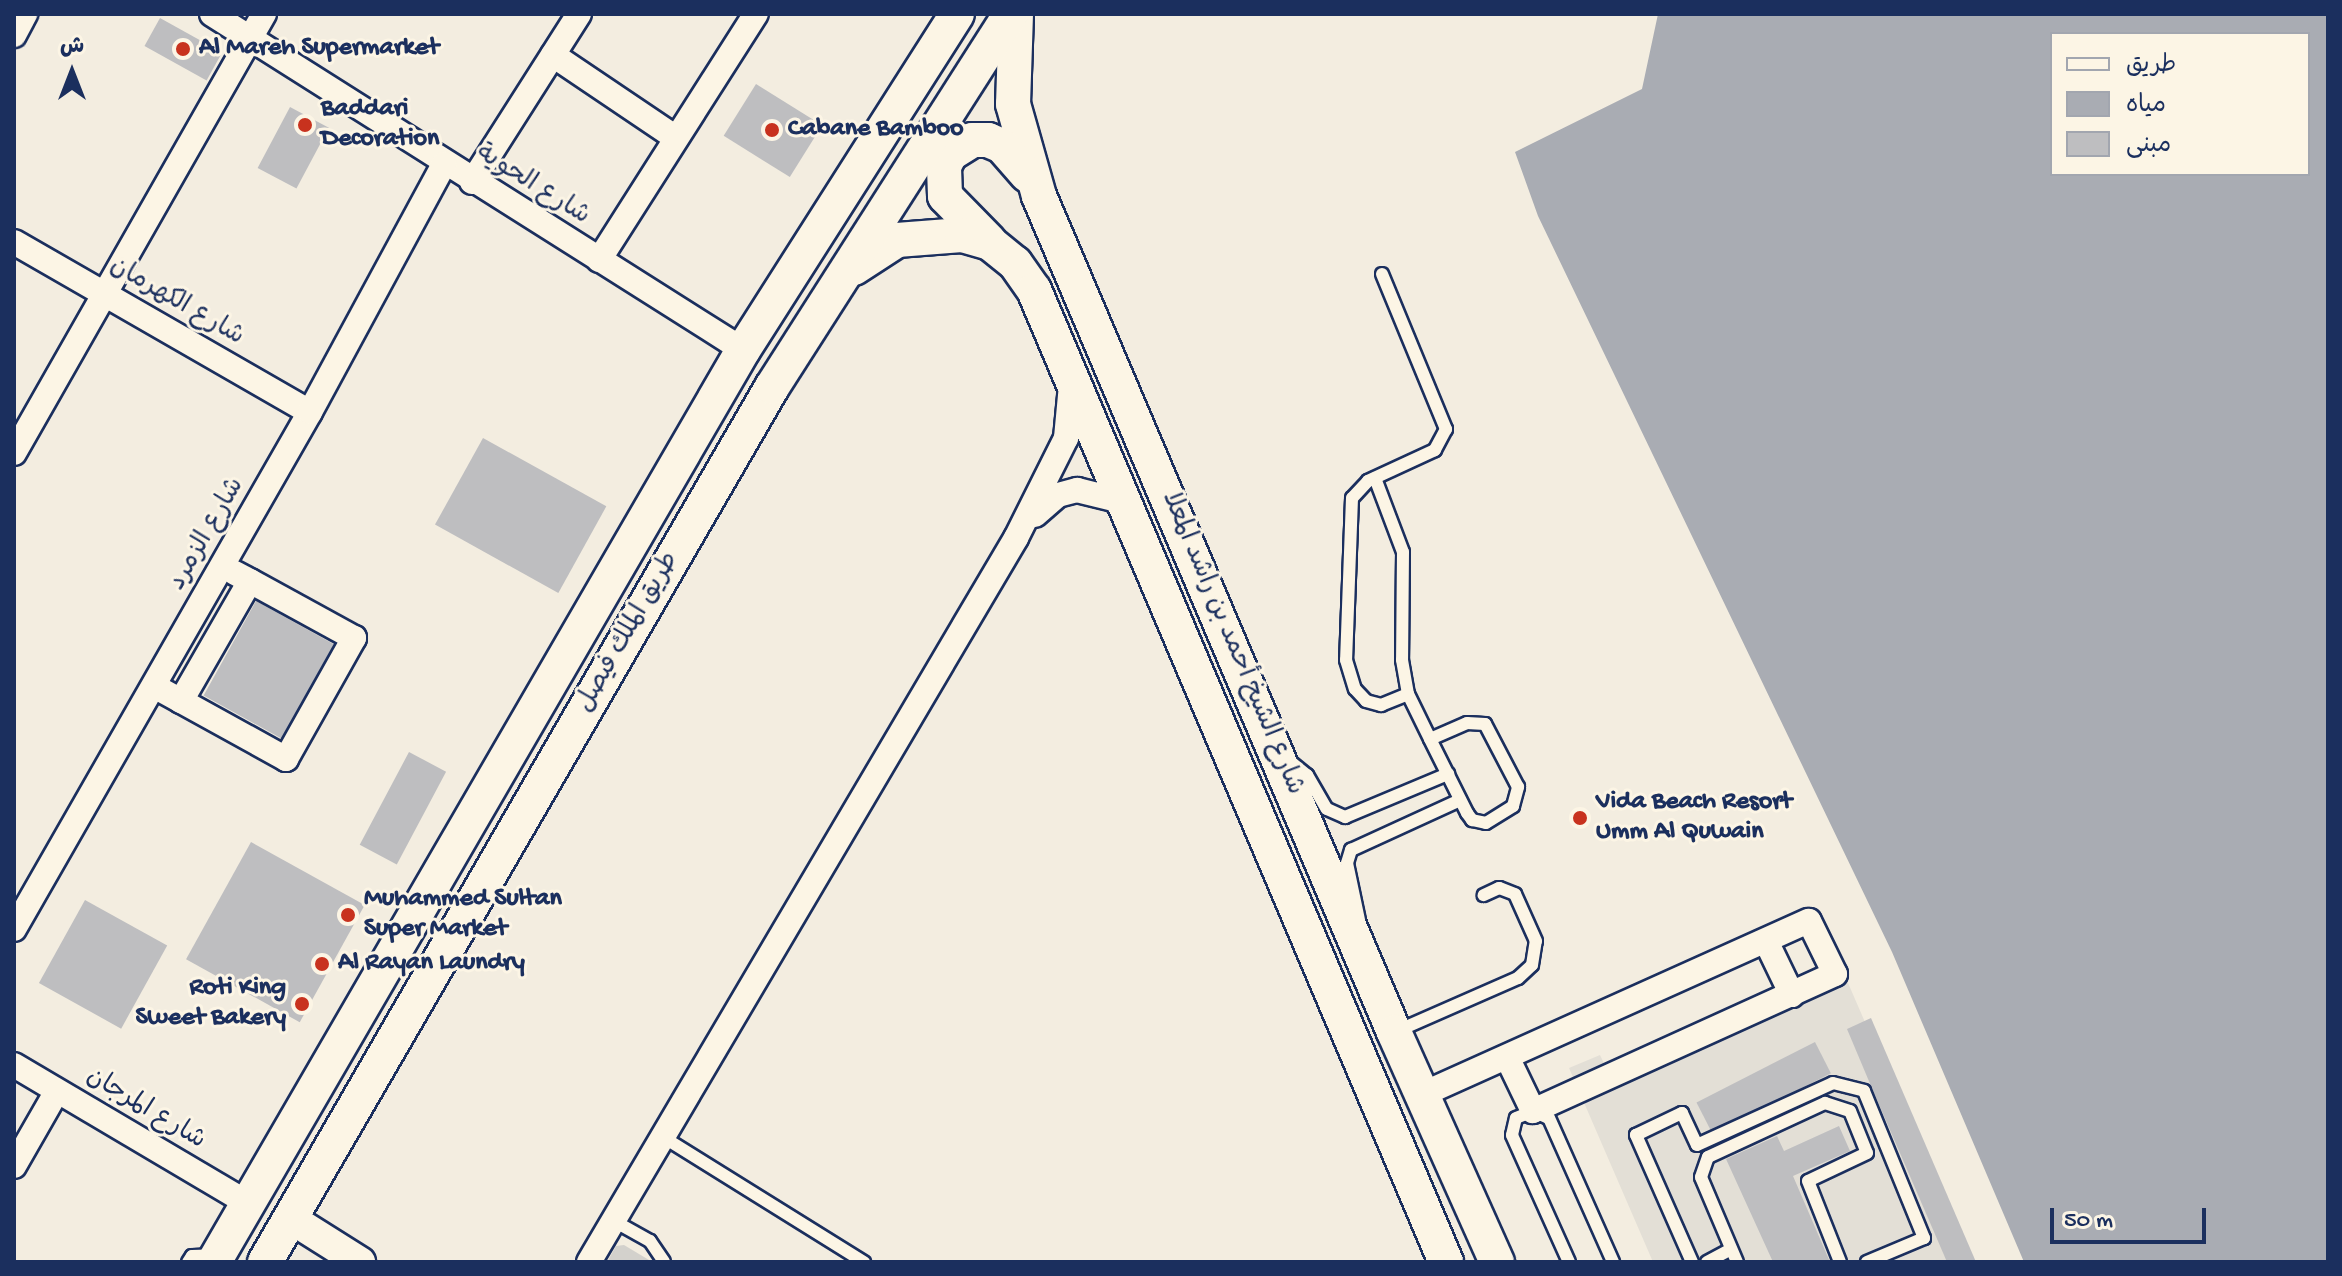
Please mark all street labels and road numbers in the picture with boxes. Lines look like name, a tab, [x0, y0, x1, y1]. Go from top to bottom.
street label: شارع الحوية	[469, 139, 595, 233]
street label: شارع الكهرمان	[103, 252, 249, 354]
street label: شارع الزمرد	[163, 473, 253, 597]
street label: شارع الشيخ أحمد بن راشد المعلا	[1153, 488, 1309, 800]
street label: طريق الملك فيصل	[571, 547, 687, 719]
street label: شارع المرجان	[80, 1062, 210, 1158]

